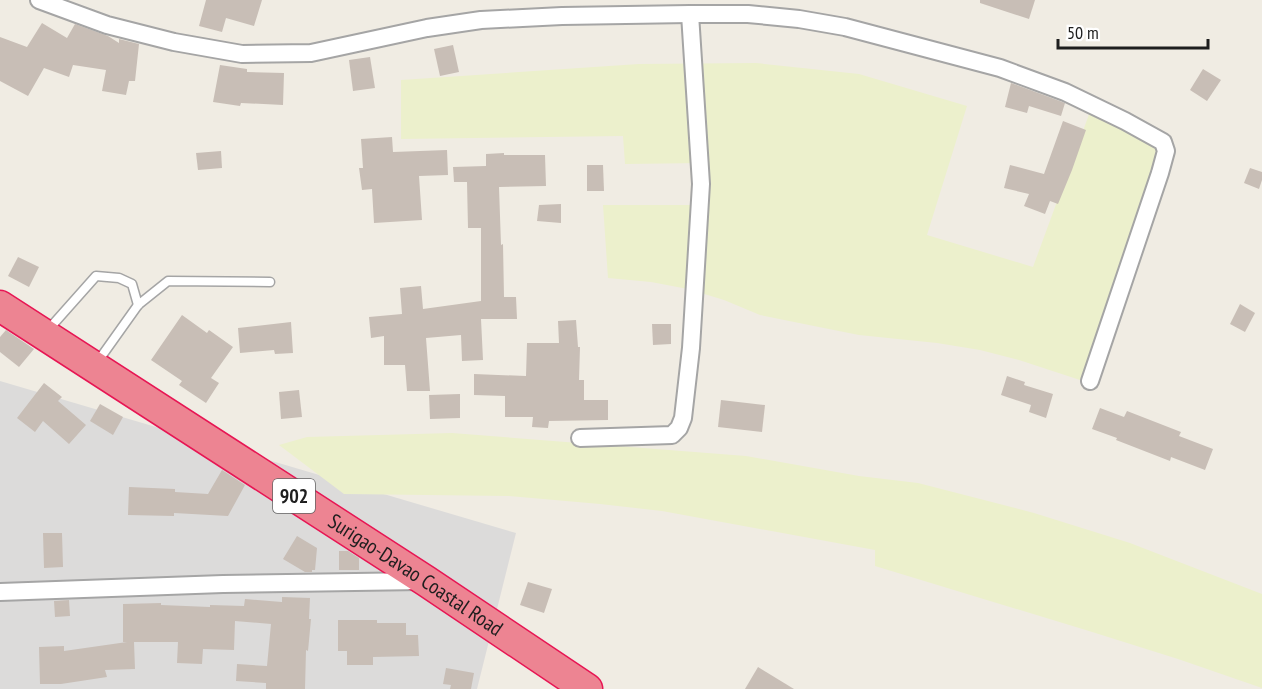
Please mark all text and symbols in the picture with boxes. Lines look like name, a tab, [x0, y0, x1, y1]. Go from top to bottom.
scale bar	[1058, 12, 1208, 50]
text: 50 m	[1067, 21, 1099, 44]
road number: 902	[273, 479, 315, 513]
street label: Surigao-Davao Coastal Road	[323, 507, 508, 642]

